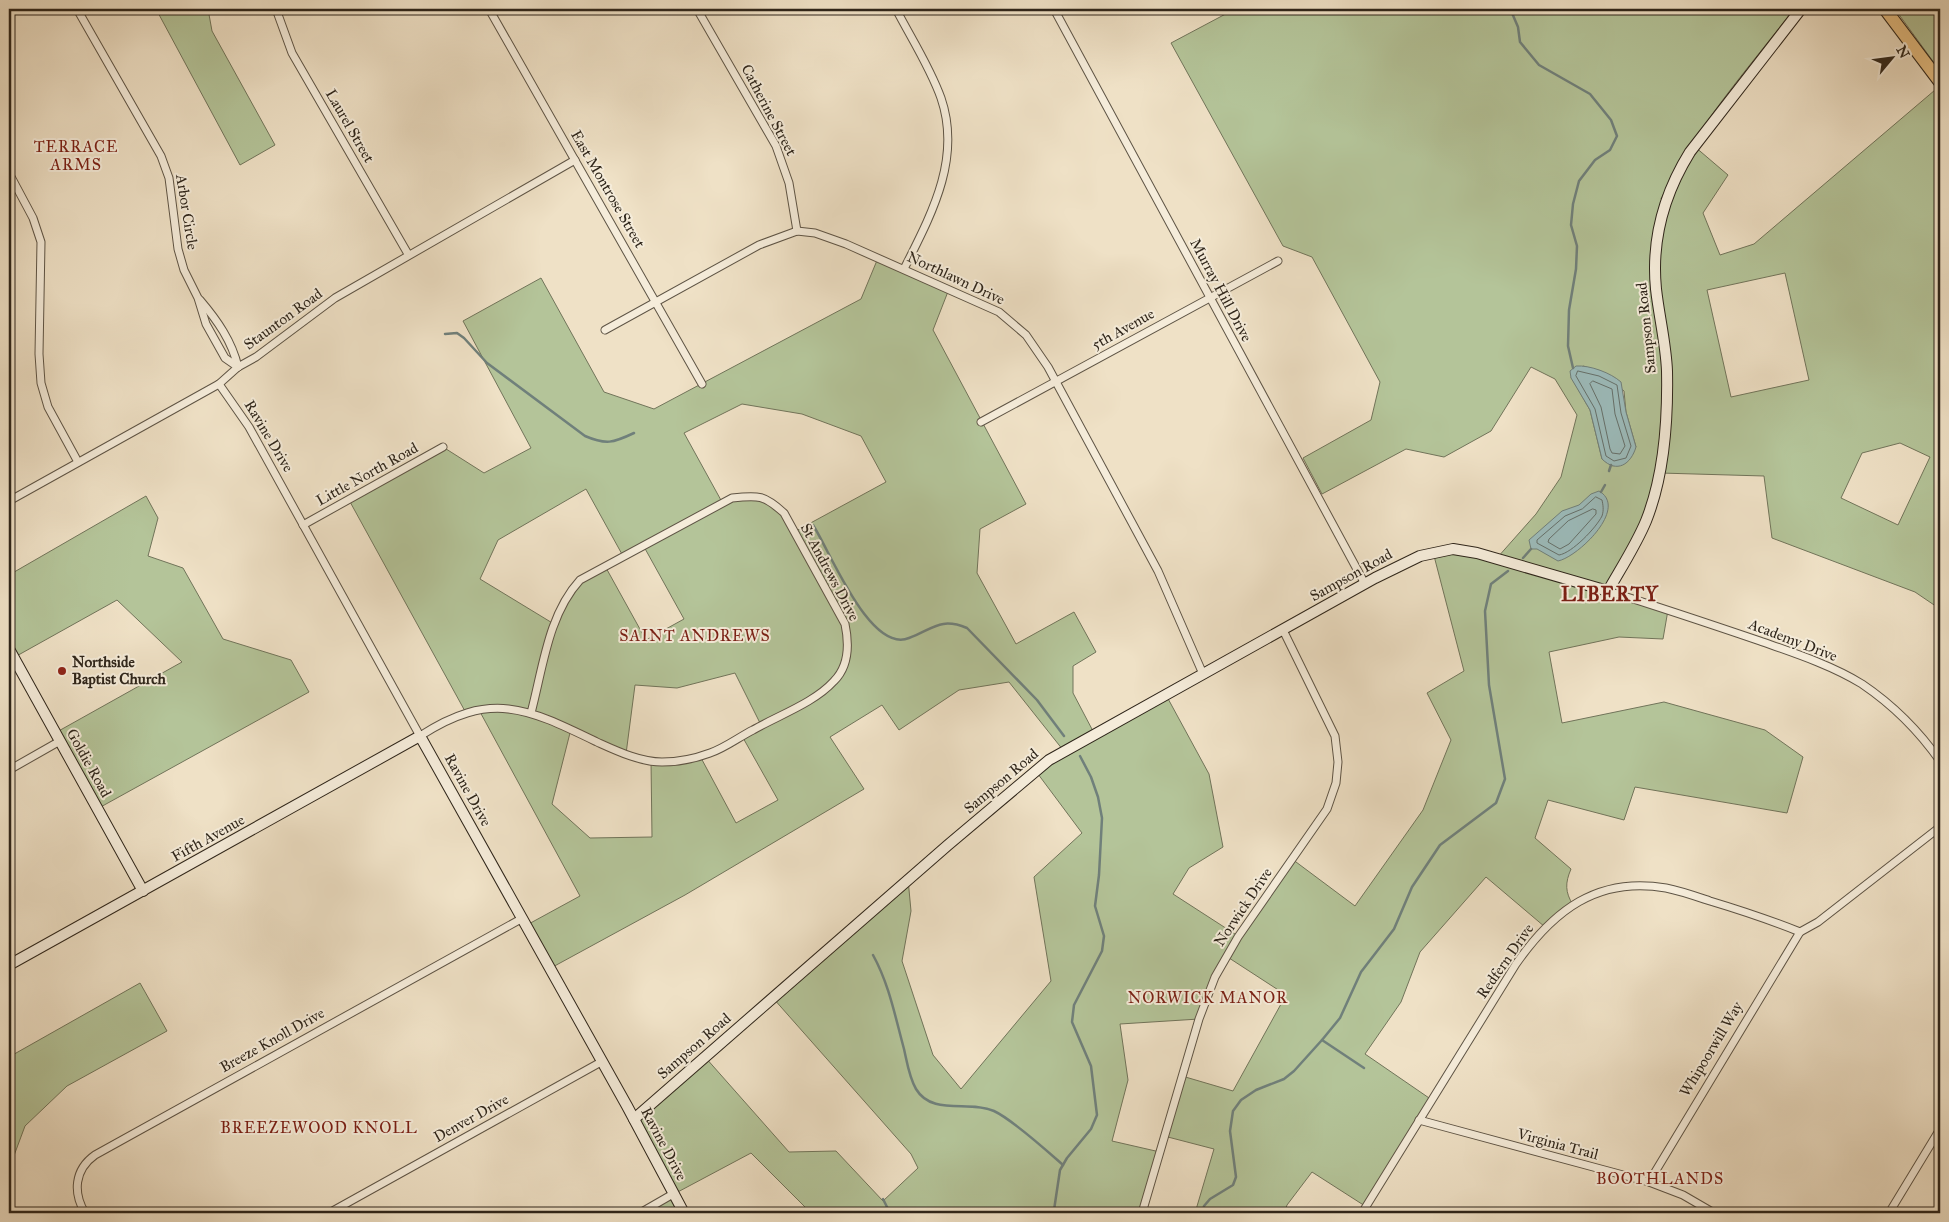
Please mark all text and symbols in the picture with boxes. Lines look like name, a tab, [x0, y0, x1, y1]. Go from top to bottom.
north arrow	[1866, 32, 1916, 82]
text: N	[1893, 43, 1913, 61]
street label: Catherine Street	[737, 61, 801, 159]
street label: Laurel Street	[322, 86, 379, 166]
street label: East Montrose Street	[567, 127, 649, 252]
district label: TERRACE ARMS	[34, 137, 118, 174]
street label: Arbor Circle	[172, 172, 202, 251]
street label: Murray Hill Drive	[1186, 235, 1256, 345]
street label: Northlawn Drive	[904, 248, 1008, 308]
street label: Sampson Road	[1632, 281, 1660, 374]
street label: Staunton Road	[240, 284, 326, 353]
street label: 5th Avenue	[1089, 304, 1157, 354]
street label: Ravine Drive	[241, 397, 297, 475]
street label: Little North Road	[313, 438, 422, 509]
street label: St Andrews Drive	[797, 520, 863, 624]
street label: Sampson Road	[1307, 545, 1396, 605]
district label: LIBERTY	[1561, 582, 1659, 606]
street label: Academy Drive	[1745, 614, 1840, 665]
district label: SAINT ANDREWS	[619, 626, 771, 645]
place label: Northside Baptist Church	[72, 653, 167, 689]
marker: Northside Baptist Church	[56, 665, 68, 677]
street label: Goldie Road	[63, 726, 115, 801]
street label: Sampson Road	[960, 744, 1042, 817]
street label: Ravine Drive	[441, 750, 495, 830]
street label: Fifth Avenue	[168, 811, 248, 865]
street label: Norwick Drive	[1210, 864, 1276, 950]
street label: Redfern Drive	[1473, 920, 1537, 1002]
district label: NORWICK MANOR	[1128, 988, 1288, 1007]
street label: Whipoorwill Way	[1676, 998, 1747, 1100]
street label: Breeze Knoll Drive	[217, 1004, 327, 1076]
street label: Sampson Road	[654, 1009, 735, 1083]
street label: Denver Drive	[430, 1090, 512, 1146]
street label: Ravine Drive	[637, 1104, 691, 1184]
district label: BREEZEWOOD KNOLL	[220, 1118, 418, 1137]
street label: Virginia Trail	[1515, 1124, 1601, 1164]
district label: BOOTHLANDS	[1596, 1169, 1724, 1188]

